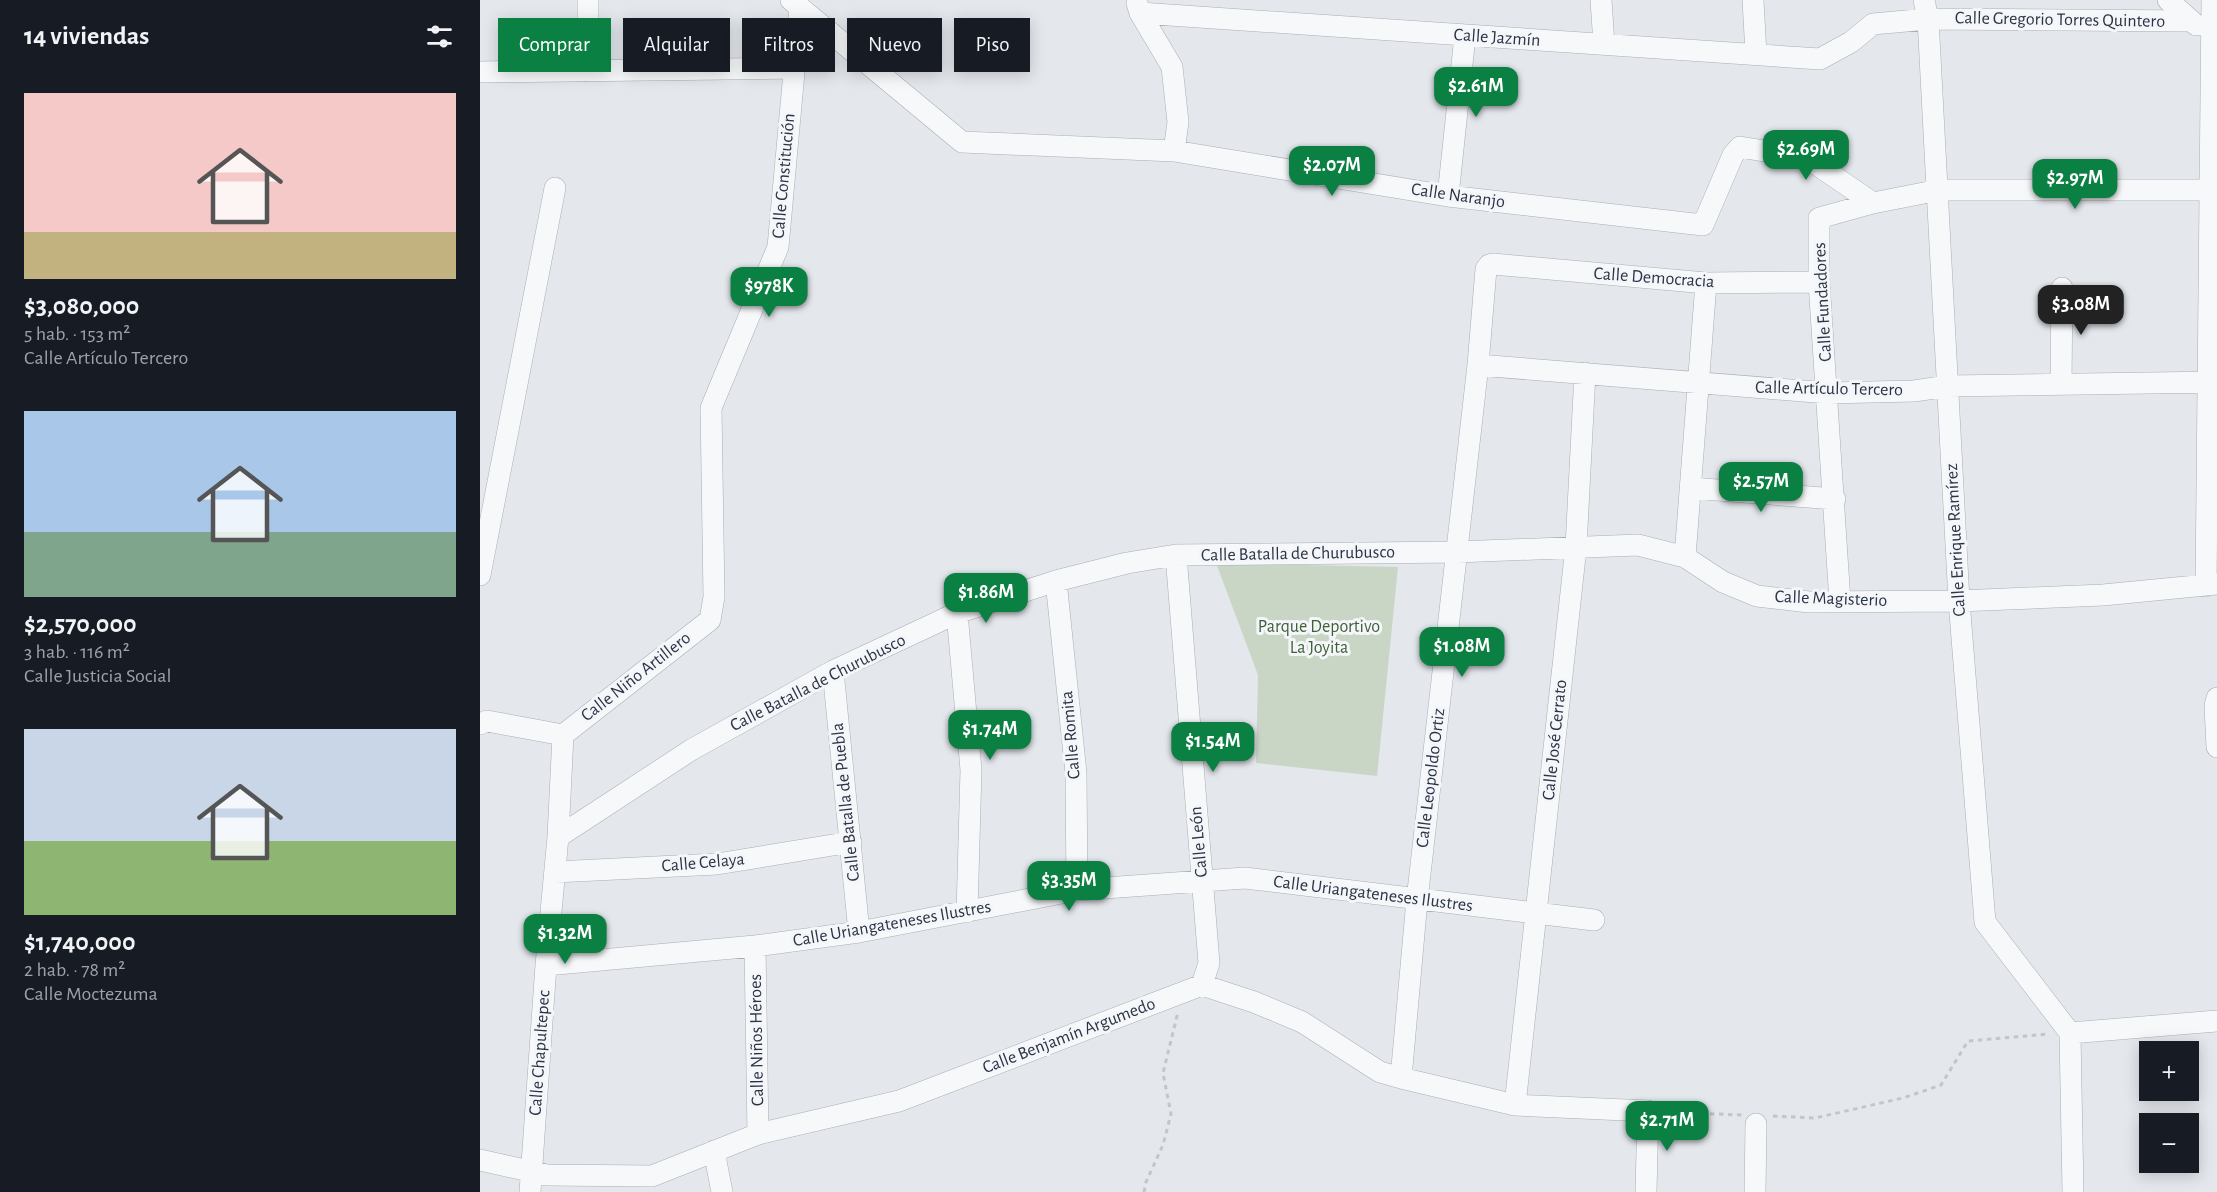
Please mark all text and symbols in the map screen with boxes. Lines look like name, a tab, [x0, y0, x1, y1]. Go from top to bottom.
street label: Calle Gregorio Torres Quintero	[1955, 9, 2165, 31]
chip: Comprar	[498, 18, 611, 72]
chip: Alquilar	[623, 18, 730, 72]
chip: Filtros	[742, 18, 835, 72]
chip: Nuevo	[847, 18, 942, 72]
chip: Piso	[954, 18, 1030, 72]
icon: filters	[423, 20, 456, 53]
text: 14 viviendas	[24, 23, 149, 49]
street label: Calle Jazmín	[1453, 26, 1541, 50]
pin: $2.61M	[1427, 67, 1525, 118]
text: $2.61M	[1448, 76, 1504, 96]
street label: Calle Constitución	[770, 113, 798, 239]
pin: $2.69M	[1757, 130, 1855, 181]
icon: home	[186, 132, 294, 240]
text: $2.69M	[1777, 139, 1835, 159]
pin: $2.07M	[1283, 146, 1381, 197]
text: $2.07M	[1303, 155, 1361, 175]
pin: $2.97M	[2026, 159, 2124, 210]
text: $2.97M	[2046, 168, 2104, 188]
street label: Calle Naranjo	[1410, 181, 1506, 212]
street label: Calle Fundadores	[1811, 242, 1835, 362]
street label: Calle Democracia	[1593, 265, 1715, 291]
pin: $978K	[727, 267, 811, 318]
text: $978K	[745, 276, 793, 296]
pin: $3.08M	[2032, 285, 2130, 336]
text: $3,080,000	[24, 293, 139, 319]
text: $3.08M	[2052, 294, 2110, 314]
text: 5 hab. · 153 m²	[24, 324, 130, 344]
text: Calle Artículo Tercero	[24, 348, 188, 368]
street label: Calle Artículo Tercero	[1755, 379, 1903, 399]
icon: home	[186, 450, 294, 558]
pin: $2.57M	[1712, 462, 1810, 513]
street label: Calle Enrique Ramírez	[1943, 463, 1969, 617]
text: $2.57M	[1733, 471, 1789, 491]
street label: Calle Batalla de Churubusco	[1201, 543, 1395, 565]
pin: $1.86M	[937, 573, 1035, 624]
text: $1.86M	[958, 582, 1014, 602]
street label: Calle Magisterio	[1774, 588, 1888, 610]
text: $2,570,000	[24, 611, 137, 637]
park label: Parque Deportivo La Joyita	[1258, 618, 1380, 657]
pin: $1.08M	[1413, 627, 1511, 678]
street label: Calle Niño Artillero	[578, 629, 694, 725]
street label: Calle Batalla de Churubusco	[727, 631, 909, 735]
text: $1.08M	[1434, 636, 1491, 656]
text: 3 hab. · 116 m²	[24, 642, 130, 662]
text: Calle Justicia Social	[24, 666, 172, 686]
street label: Calle José Cerrato	[1540, 679, 1570, 801]
street label: Calle Romita	[1058, 690, 1084, 780]
street label: Calle Leopoldo Ortiz	[1414, 707, 1448, 849]
pin: $1.74M	[941, 710, 1039, 761]
text: $1.74M	[962, 719, 1018, 739]
street label: Calle Batalla de Puebla	[829, 722, 863, 882]
pin: $1.54M	[1164, 722, 1262, 773]
text: $1.54M	[1185, 731, 1241, 751]
icon: home	[186, 768, 294, 876]
street label: Calle León	[1187, 806, 1211, 878]
street label: Calle Celaya	[661, 850, 745, 876]
pin: $3.35M	[1020, 861, 1118, 912]
text: $3.35M	[1041, 870, 1097, 890]
street label: Calle Uriangateneses Ilustres	[1272, 873, 1474, 915]
street label: Calle Uriangateneses Ilustres	[792, 898, 992, 950]
pin: $1.32M	[516, 914, 614, 965]
text: $1.32M	[538, 923, 592, 943]
text: $1,740,000	[24, 929, 135, 955]
text: 2 hab. · 78 m²	[24, 960, 125, 980]
street label: Calle Niños Héroes	[747, 974, 767, 1106]
text: Calle Moctezuma	[24, 984, 158, 1004]
street label: Calle Chapultepec	[527, 990, 553, 1116]
street label: Calle Benjamín Argumedo	[980, 995, 1158, 1077]
map controls	[2139, 1041, 2199, 1173]
button: +	[2139, 1041, 2199, 1101]
pin: $2.71M	[1618, 1101, 1716, 1152]
text: $2.71M	[1640, 1110, 1694, 1130]
button: −	[2139, 1113, 2199, 1173]

